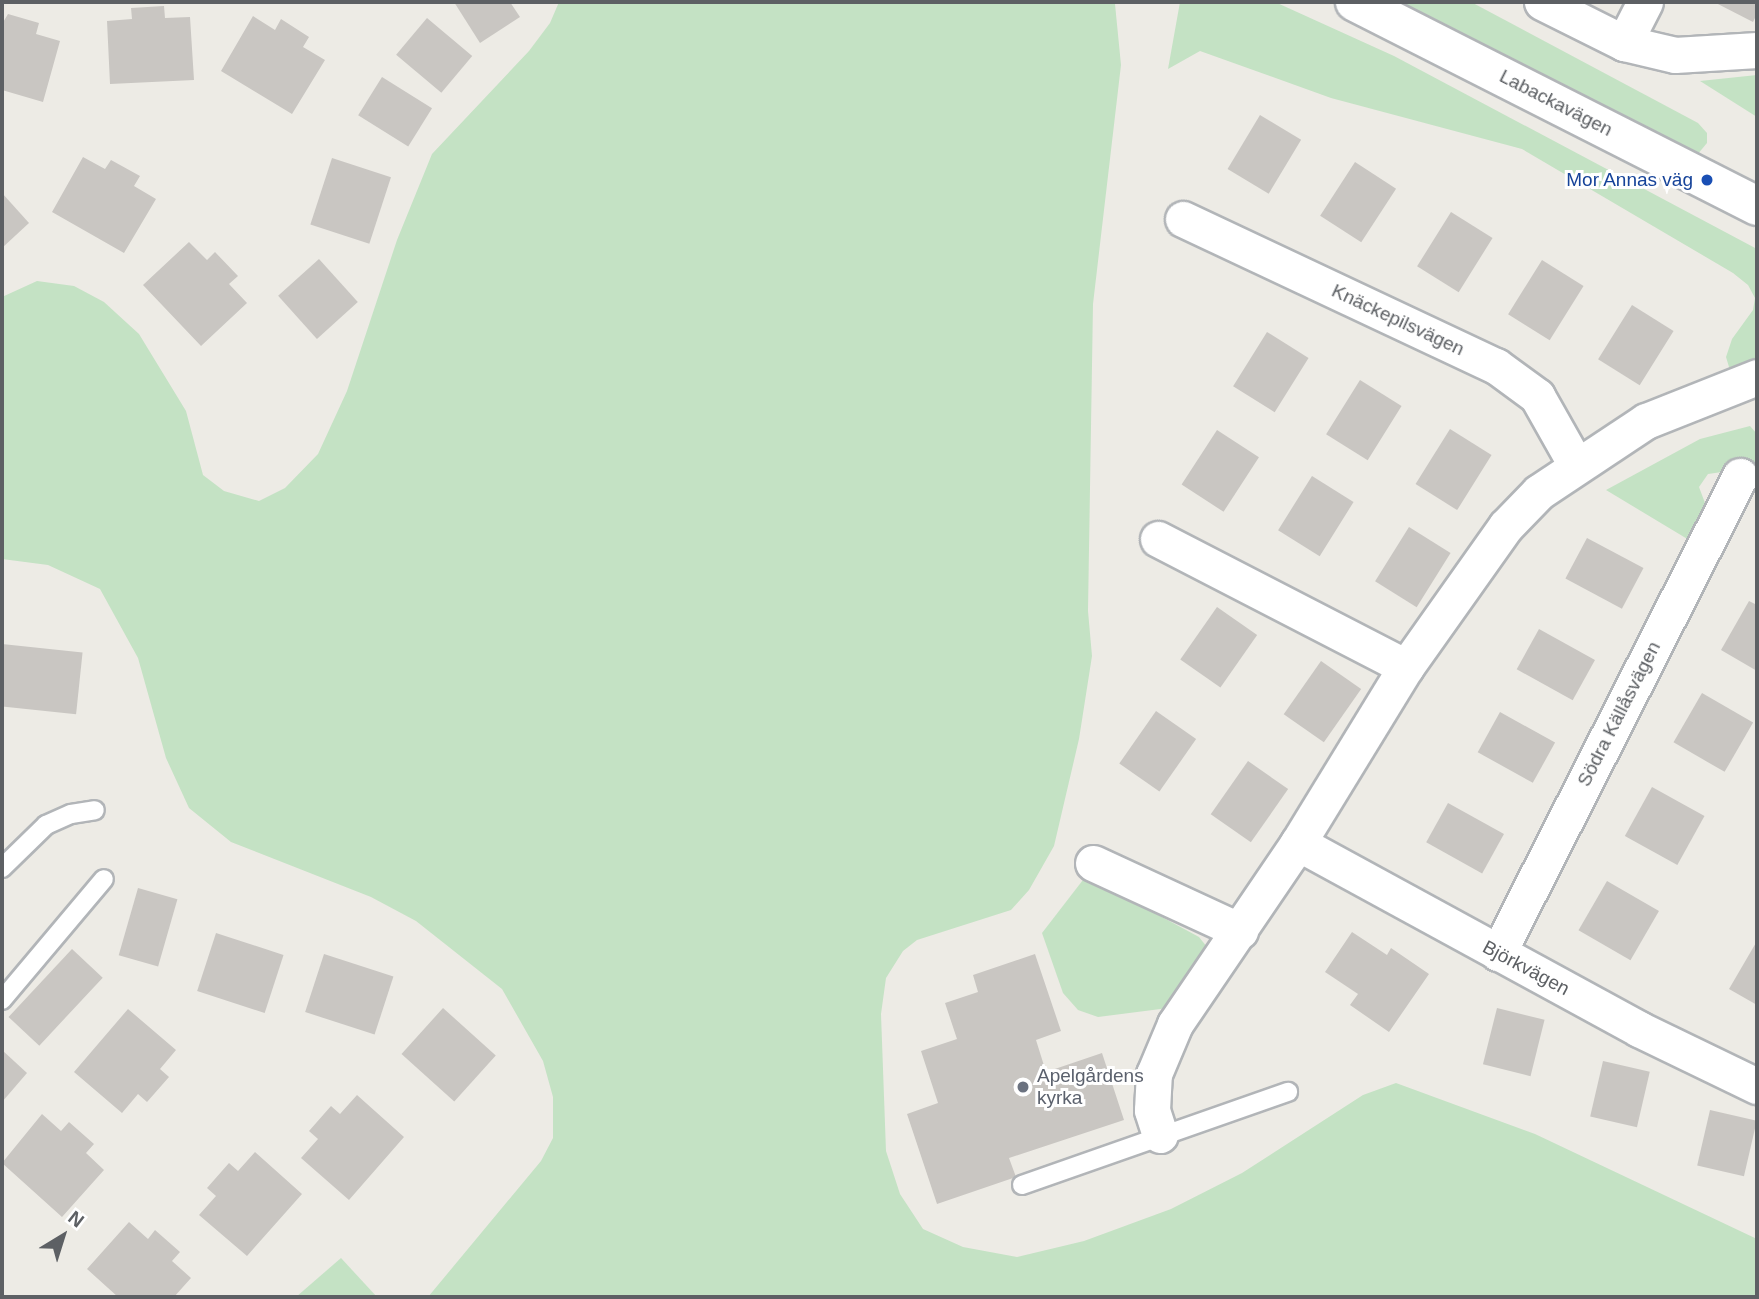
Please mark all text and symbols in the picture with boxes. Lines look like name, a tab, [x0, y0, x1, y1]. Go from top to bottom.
street label: Labackavägen	[1496, 65, 1616, 141]
place label: Mor Annas väg	[1565, 169, 1693, 191]
marker: Mor Annas väg	[1699, 172, 1715, 188]
street label: Knäckepilsvägen	[1328, 279, 1468, 361]
street label: Södra Källåsvägen	[1573, 638, 1665, 790]
street label: Björkvägen	[1479, 936, 1573, 1000]
place label: Apelgårdens kyrka	[1037, 1065, 1144, 1109]
marker: Apelgårdens kyrka	[1015, 1079, 1031, 1095]
north arrow	[28, 1201, 98, 1271]
text: N	[64, 1207, 88, 1232]

